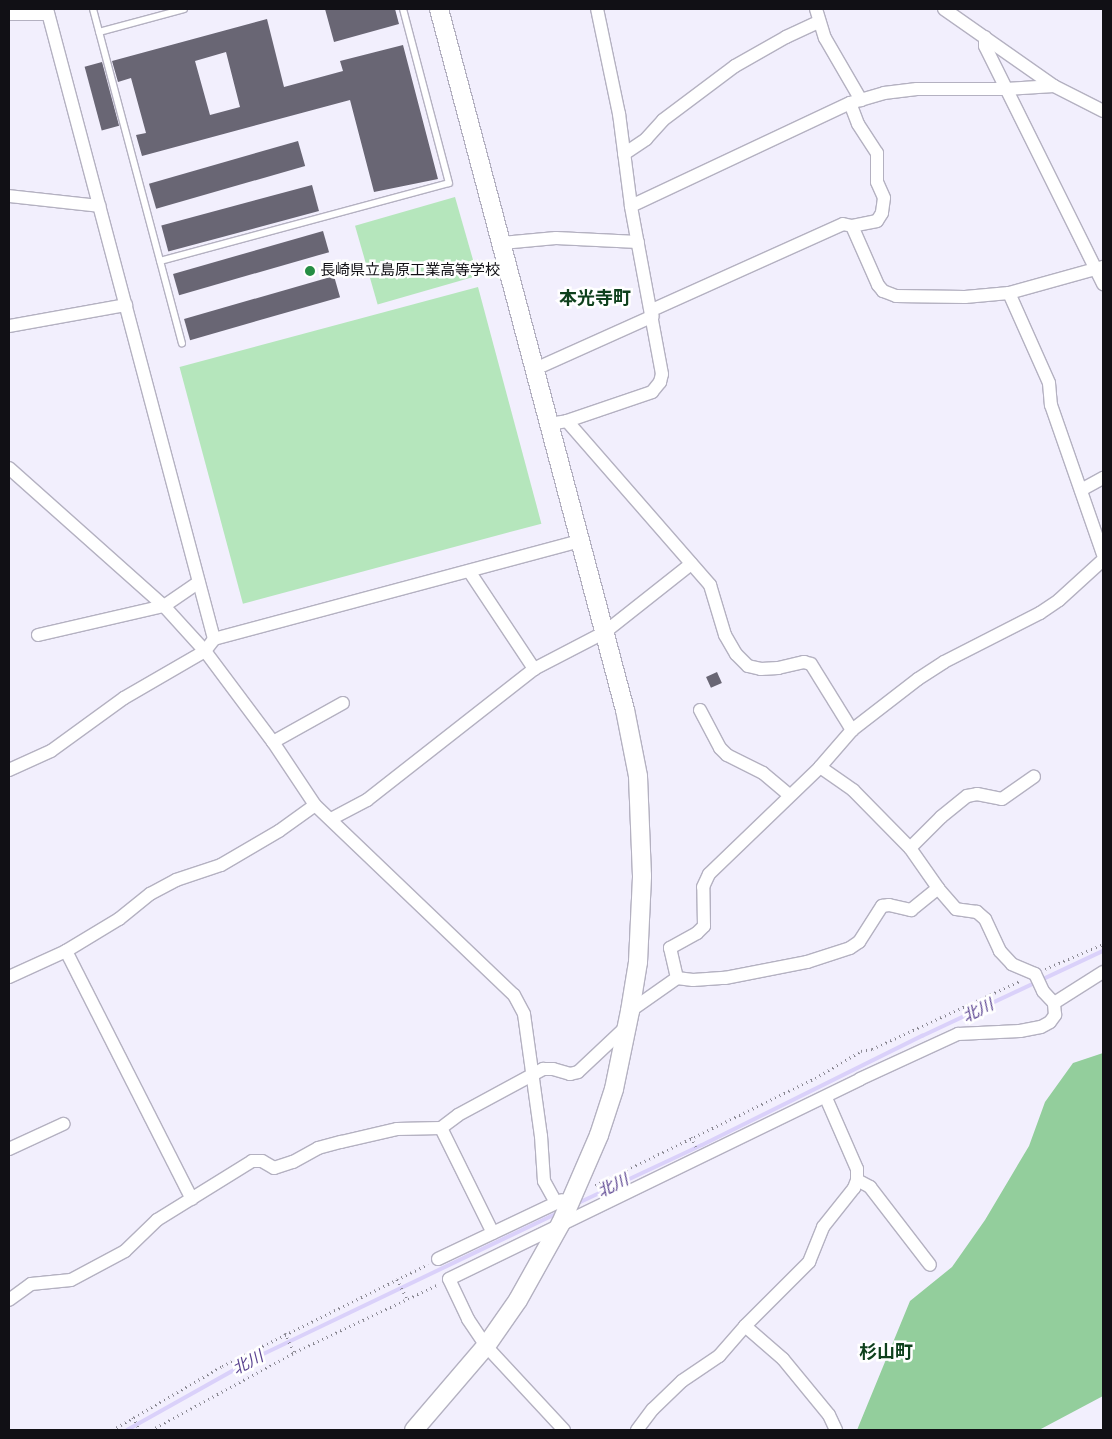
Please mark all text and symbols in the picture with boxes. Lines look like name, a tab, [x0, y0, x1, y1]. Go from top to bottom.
place label: 長崎県立島原工業高等学校	[320, 262, 500, 280]
marker: 長崎県立島原工業高等学校	[304, 265, 316, 277]
district label: 本光寺町	[559, 287, 631, 309]
water label: 北川	[959, 995, 997, 1027]
water label: 北川	[594, 1170, 632, 1202]
district label: 杉山町	[859, 1341, 913, 1363]
water label: 北川	[229, 1347, 267, 1379]

